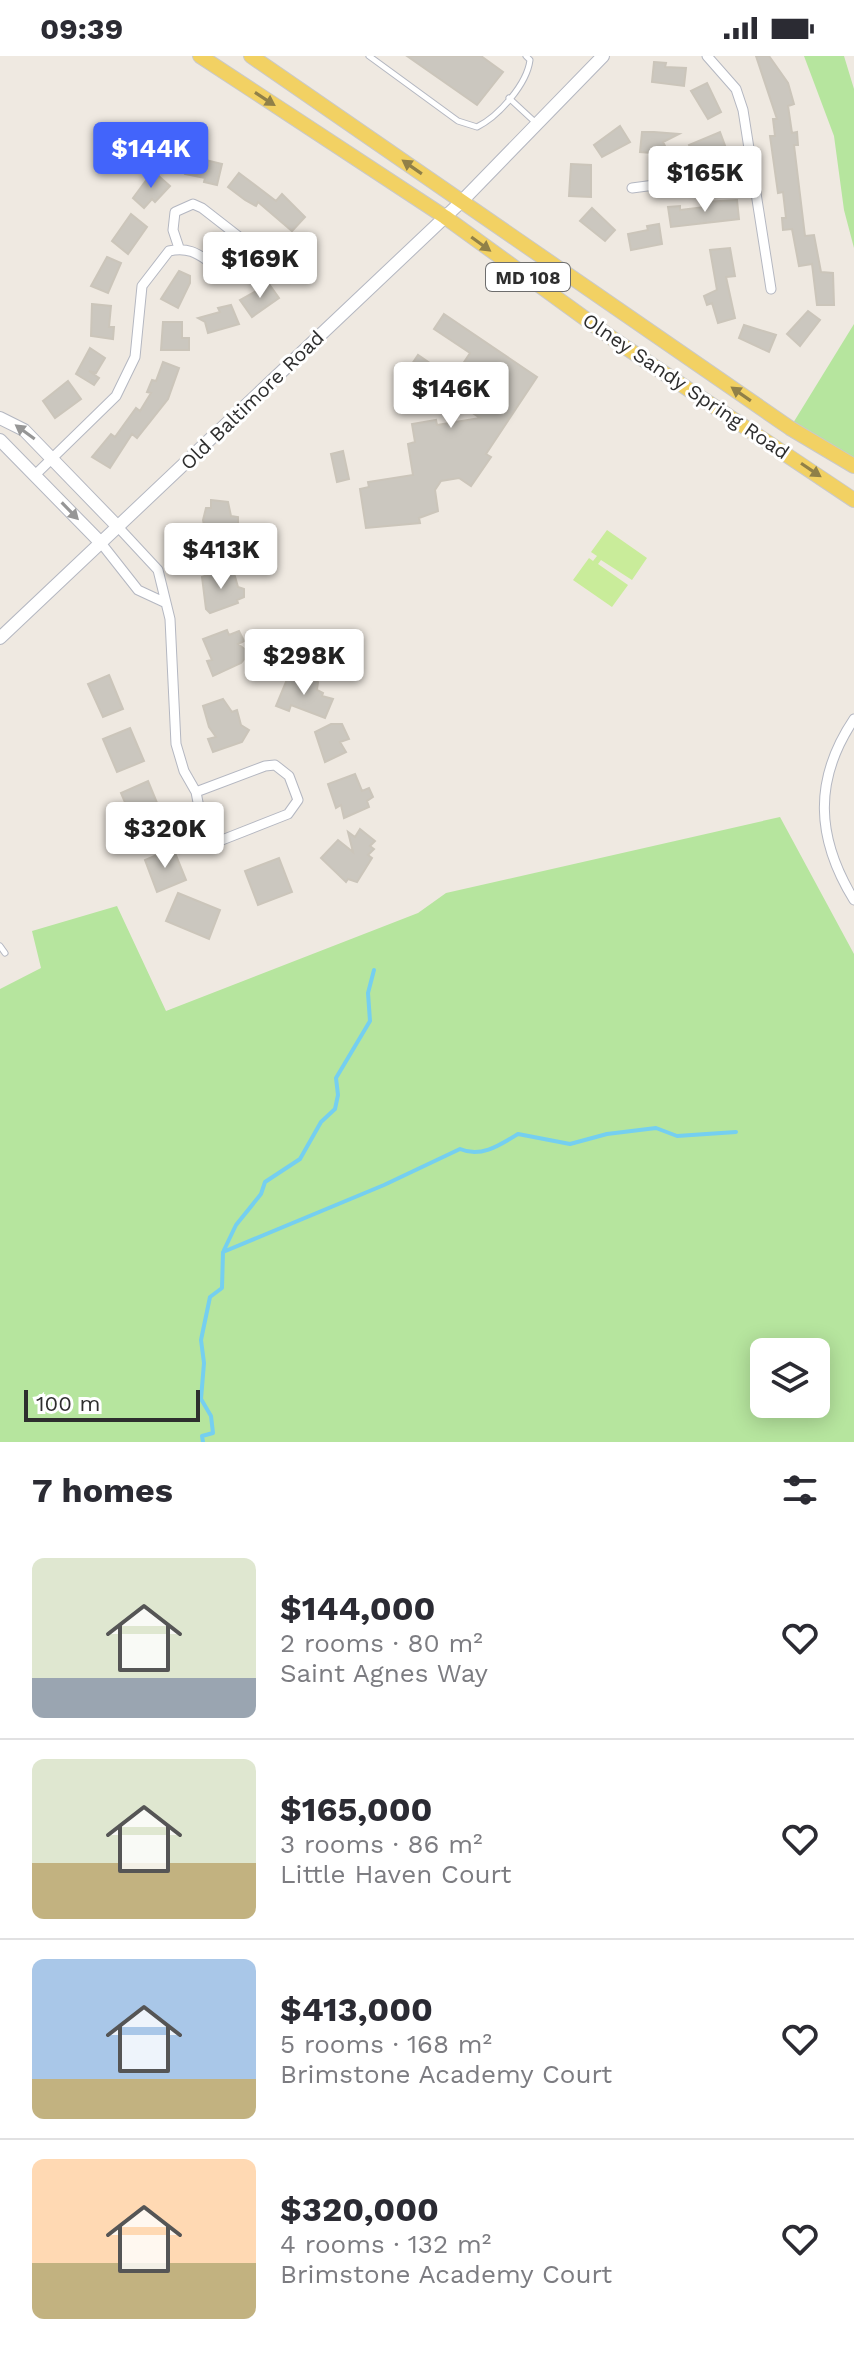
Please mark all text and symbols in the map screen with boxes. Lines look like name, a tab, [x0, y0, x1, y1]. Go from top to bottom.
text: 09:39	[40, 11, 123, 46]
one-way arrow	[255, 91, 276, 106]
pin: $144K	[95, 122, 207, 190]
text: $144K	[111, 133, 191, 163]
pin: $165K	[649, 146, 761, 214]
text: $165K	[666, 157, 744, 187]
one-way arrow	[401, 160, 422, 175]
pin: $169K	[204, 232, 316, 300]
one-way arrow	[471, 235, 492, 251]
text: $169K	[221, 243, 299, 273]
road number: MD 108	[486, 263, 570, 291]
street label: Olney Sandy Spring Road	[578, 308, 794, 464]
street label: Old Baltimore Road	[175, 325, 329, 475]
pin: $146K	[395, 362, 507, 430]
text: $146K	[412, 373, 490, 403]
one-way arrow	[731, 387, 752, 402]
one-way arrow	[15, 425, 35, 441]
one-way arrow	[800, 462, 821, 477]
one-way arrow	[61, 501, 79, 520]
pin: $413K	[165, 523, 277, 591]
text: $413K	[182, 534, 260, 564]
pin: $298K	[248, 629, 360, 697]
text: $298K	[263, 640, 345, 670]
pin: $320K	[109, 802, 221, 870]
text: $320K	[124, 813, 206, 843]
map controls	[750, 1338, 830, 1418]
button: layers	[750, 1338, 830, 1418]
scale bar	[24, 1386, 200, 1422]
text: 100 m	[36, 1391, 100, 1416]
icon: filters	[778, 1468, 822, 1512]
text: 7 homes	[32, 1470, 173, 1510]
text: $144,000	[280, 1588, 435, 1628]
icon: home	[96, 1590, 192, 1686]
icon: heart	[778, 1616, 822, 1660]
text: 2 rooms · 80 m²	[280, 1628, 483, 1658]
text: Saint Agnes Way	[280, 1658, 488, 1688]
text: $165,000	[280, 1789, 432, 1829]
icon: home	[96, 1791, 192, 1887]
icon: heart	[778, 1817, 822, 1861]
text: 3 rooms · 86 m²	[280, 1829, 482, 1859]
text: Little Haven Court	[280, 1859, 511, 1889]
text: $413,000	[280, 1989, 433, 2029]
icon: home	[96, 1991, 192, 2087]
icon: heart	[778, 2017, 822, 2061]
text: 5 rooms · 168 m²	[280, 2029, 492, 2059]
text: Brimstone Academy Court	[280, 2059, 612, 2089]
text: $320,000	[280, 2189, 439, 2229]
icon: home	[96, 2191, 192, 2287]
icon: heart	[778, 2217, 822, 2261]
text: 4 rooms · 132 m²	[280, 2229, 491, 2259]
text: Brimstone Academy Court	[280, 2259, 612, 2289]

